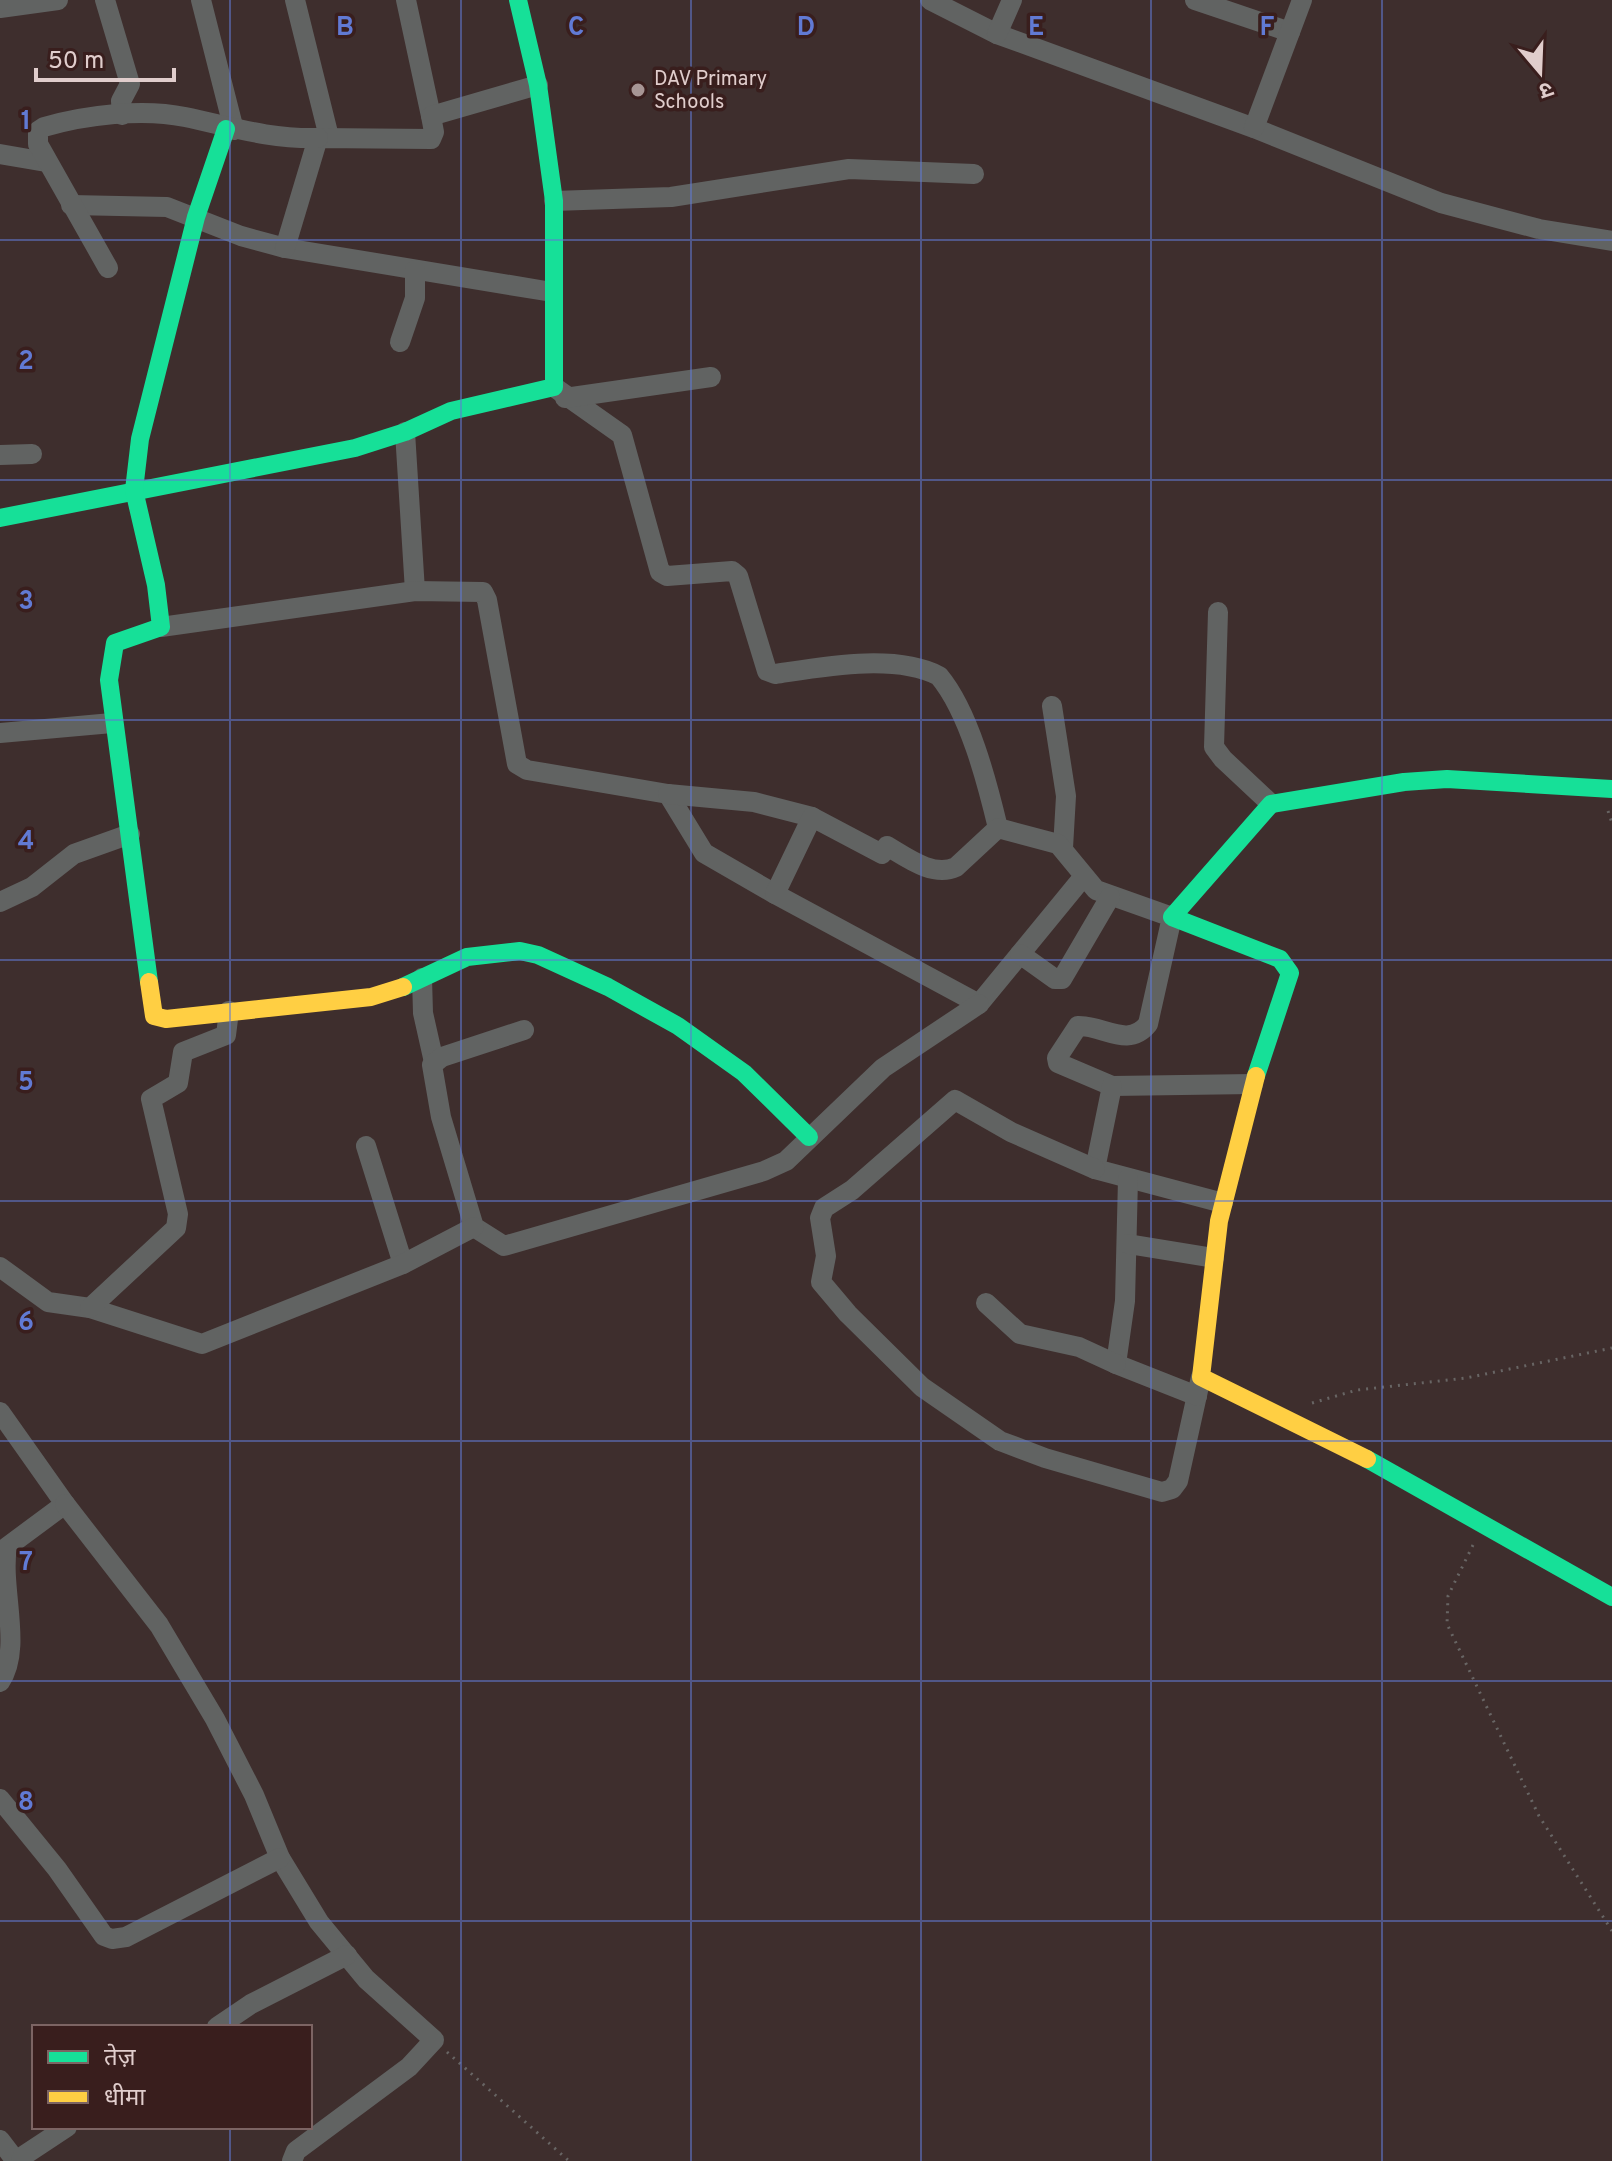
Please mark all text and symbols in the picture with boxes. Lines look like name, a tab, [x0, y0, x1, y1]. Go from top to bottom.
text: B	[336, 12, 354, 45]
text: C	[568, 12, 584, 45]
text: D	[797, 12, 815, 45]
text: E	[1028, 12, 1044, 45]
text: F	[1260, 12, 1275, 45]
scale bar	[36, 32, 174, 82]
north arrow	[1500, 32, 1580, 112]
text: 50 m	[48, 47, 104, 77]
place label: DAV Primary Schools	[654, 67, 767, 116]
text: उ	[1534, 74, 1556, 104]
marker: DAV Primary Schools	[629, 81, 647, 99]
text: 1	[21, 106, 31, 139]
text: 2	[18, 346, 34, 379]
text: 3	[18, 586, 34, 619]
text: 4	[18, 826, 34, 859]
text: 5	[18, 1067, 34, 1100]
text: 6	[18, 1307, 34, 1340]
text: 7	[19, 1547, 33, 1580]
text: 8	[18, 1787, 34, 1820]
legend	[32, 2025, 312, 2129]
text: तेज़	[104, 2043, 137, 2074]
text: धीमा	[104, 2083, 146, 2114]

